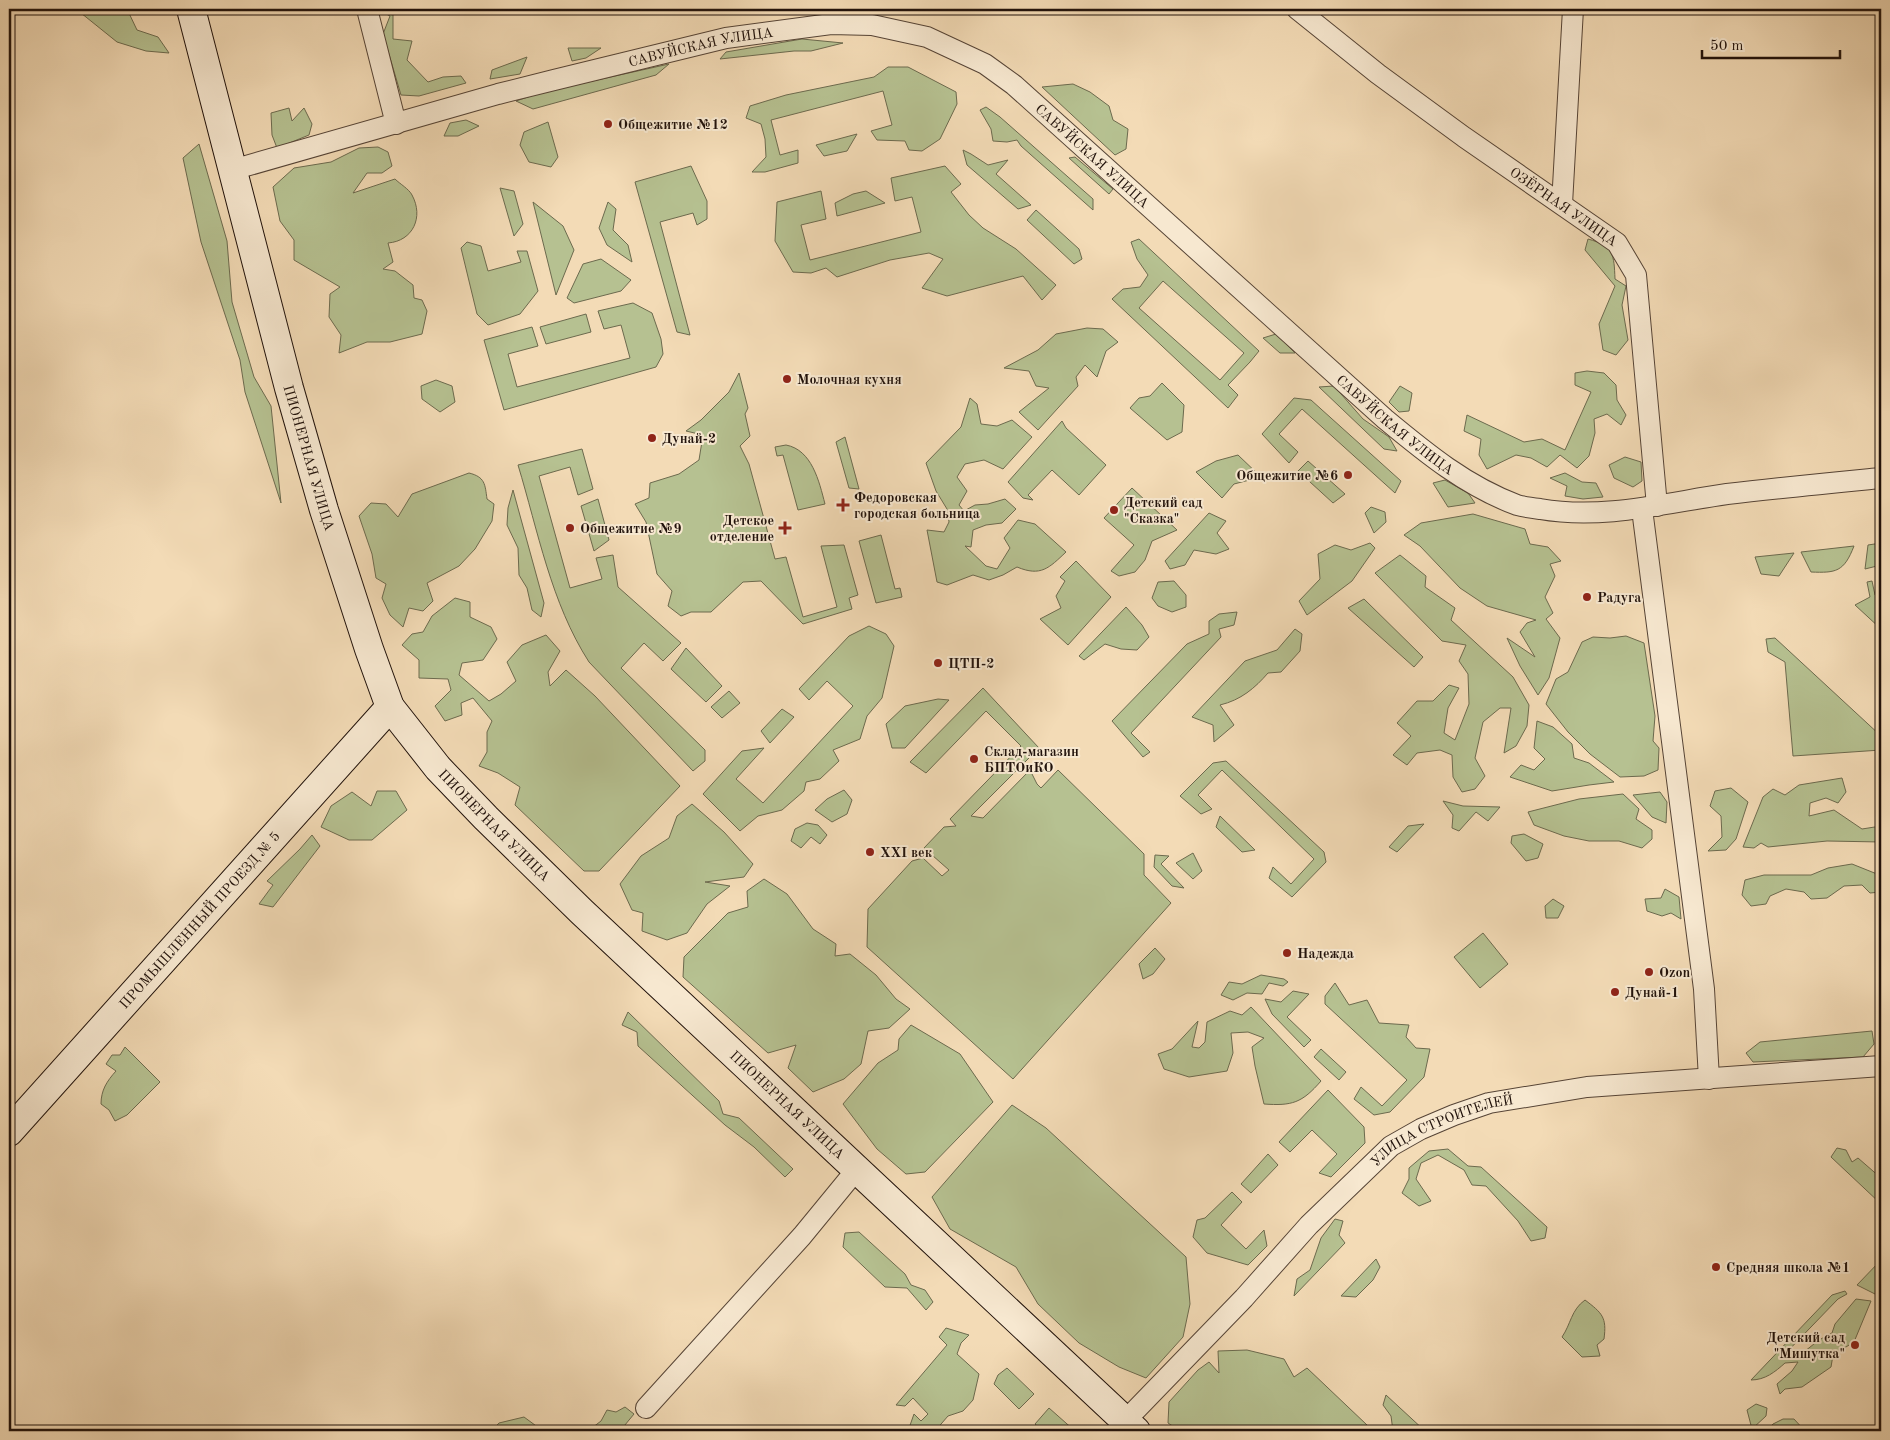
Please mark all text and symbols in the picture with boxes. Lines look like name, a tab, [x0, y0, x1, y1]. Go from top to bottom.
street label: САВУЙСКАЯ УЛИЦА	[627, 26, 774, 70]
scale bar	[1702, 28, 1840, 60]
text: 50 m	[1710, 39, 1744, 54]
street label: САВУЙСКАЯ УЛИЦА	[1032, 102, 1152, 211]
marker: Общежитие №12	[602, 118, 614, 130]
place label: Общежитие №12	[618, 118, 728, 132]
street label: ОЗЁРНАЯ УЛИЦА	[1507, 165, 1620, 249]
marker: Молочная кухня	[781, 373, 793, 385]
place label: Молочная кухня	[797, 373, 902, 387]
street label: САВУЙСКАЯ УЛИЦА	[1333, 373, 1456, 478]
street label: ПИОНЕРНАЯ УЛИЦА	[280, 383, 336, 533]
marker: Дунай-2	[646, 432, 658, 444]
place label: Дунай-2	[662, 432, 716, 446]
place label: Общежитие №6	[1236, 469, 1338, 483]
marker: Общежитие №6	[1342, 469, 1354, 481]
place label: Федоровская городская больница	[854, 491, 980, 521]
place label: Детский сад "Сказка"	[1124, 496, 1203, 526]
marker: Федоровская городская больница	[836, 498, 850, 512]
marker: Детский сад "Сказка"	[1108, 504, 1120, 516]
place label: Детское отделение	[710, 514, 774, 544]
marker: Детское отделение	[778, 521, 792, 535]
marker: Общежитие №9	[564, 522, 576, 534]
place label: Общежитие №9	[580, 522, 682, 536]
marker: Радуга	[1581, 591, 1593, 603]
place label: Радуга	[1597, 591, 1641, 605]
marker: ЦТП-2	[932, 657, 944, 669]
place label: ЦТП-2	[948, 657, 994, 671]
place label: Склад-магазин БПТОиКО	[984, 745, 1079, 775]
marker: Склад-магазин БПТОиКО	[968, 753, 980, 765]
street label: ПИОНЕРНАЯ УЛИЦА	[435, 767, 552, 884]
street label: ПРОМЫШЛЕННЫЙ ПРОЕЗД № 5	[117, 829, 283, 1012]
marker: XXI век	[864, 846, 876, 858]
place label: XXI век	[880, 846, 933, 860]
marker: Надежда	[1281, 947, 1293, 959]
place label: Надежда	[1297, 947, 1354, 961]
marker: Ozon	[1643, 966, 1655, 978]
place label: Ozon	[1659, 966, 1690, 980]
marker: Дунай-1	[1609, 986, 1621, 998]
place label: Дунай-1	[1625, 986, 1679, 1000]
street label: ПИОНЕРНАЯ УЛИЦА	[727, 1048, 847, 1162]
street label: УЛИЦА СТРОИТЕЛЕЙ	[1368, 1089, 1515, 1170]
marker: Средняя школа №1	[1710, 1261, 1722, 1273]
place label: Средняя школа №1	[1726, 1261, 1850, 1275]
place label: Детский сад "Мишутка"	[1766, 1331, 1845, 1361]
marker: Детский сад "Мишутка"	[1849, 1339, 1861, 1351]

